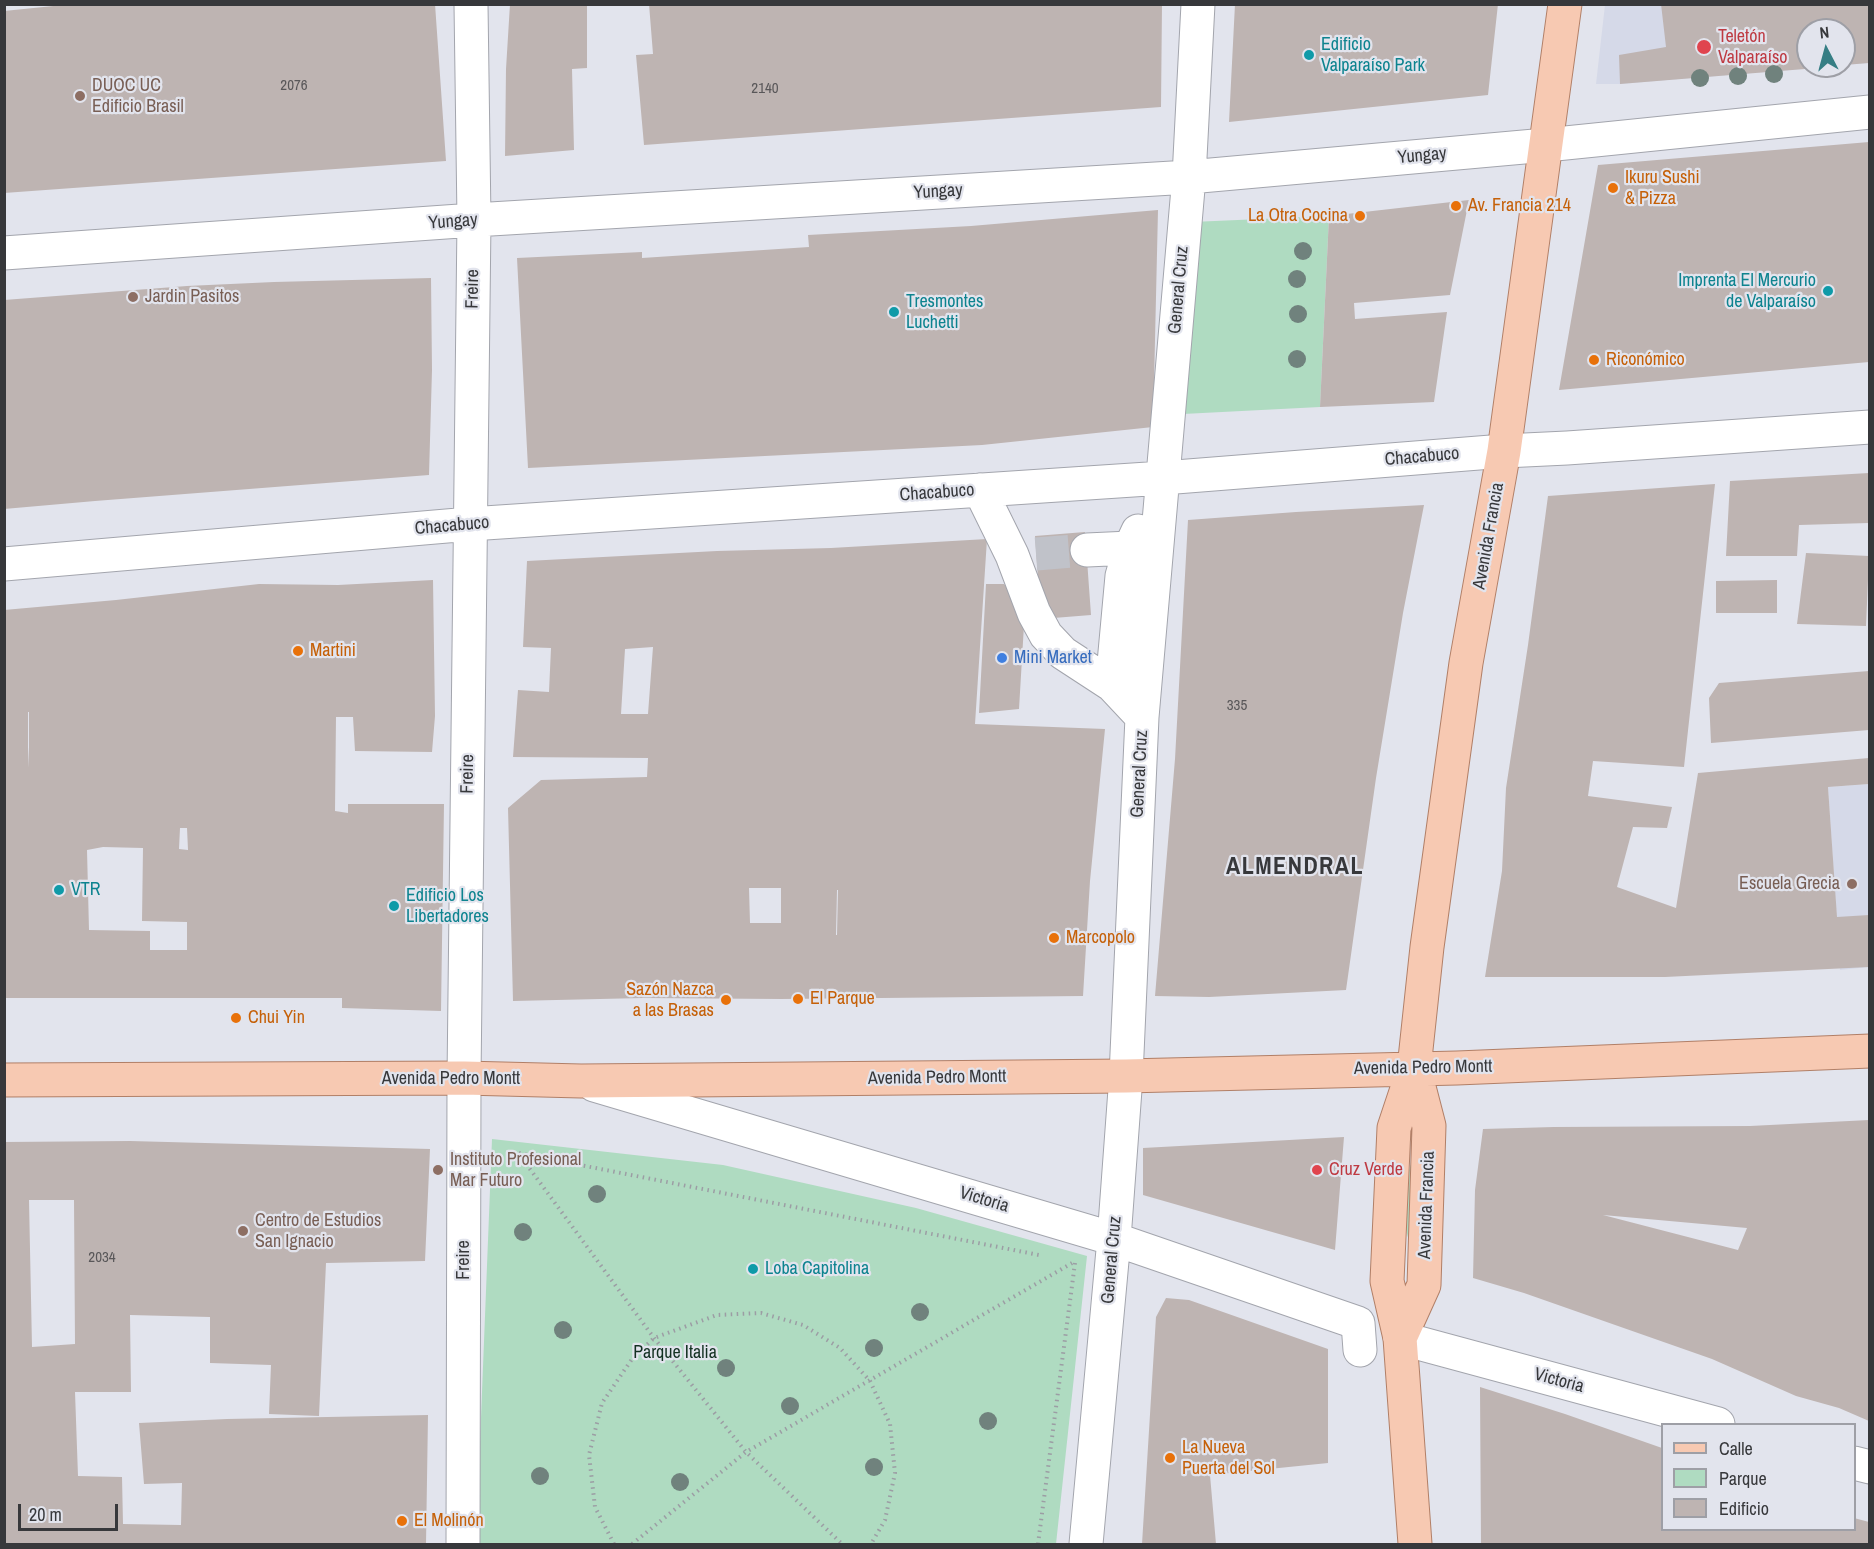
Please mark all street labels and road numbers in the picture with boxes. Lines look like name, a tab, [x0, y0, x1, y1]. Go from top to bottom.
street label: Yungay	[1397, 143, 1447, 169]
street label: Yungay	[913, 180, 963, 204]
street label: Yungay	[428, 210, 478, 234]
street label: General Cruz	[1164, 245, 1194, 335]
street label: Freire	[462, 269, 484, 309]
street label: Chacabuco	[1384, 443, 1460, 471]
street label: Chacabuco	[899, 480, 975, 506]
street label: Avenida Francia	[1469, 481, 1509, 591]
street label: Chacabuco	[414, 512, 490, 540]
street label: General Cruz	[1127, 730, 1153, 818]
street label: Freire	[457, 754, 479, 794]
street label: Avenida Pedro Montt	[1354, 1056, 1492, 1080]
street label: Avenida Pedro Montt	[868, 1066, 1006, 1090]
street label: Avenida Pedro Montt	[382, 1068, 520, 1090]
street label: Avenida Francia	[1414, 1151, 1440, 1259]
street label: Victoria	[957, 1182, 1011, 1218]
street label: General Cruz	[1097, 1215, 1127, 1305]
street label: Freire	[453, 1240, 475, 1280]
street label: Victoria	[1532, 1364, 1586, 1398]

